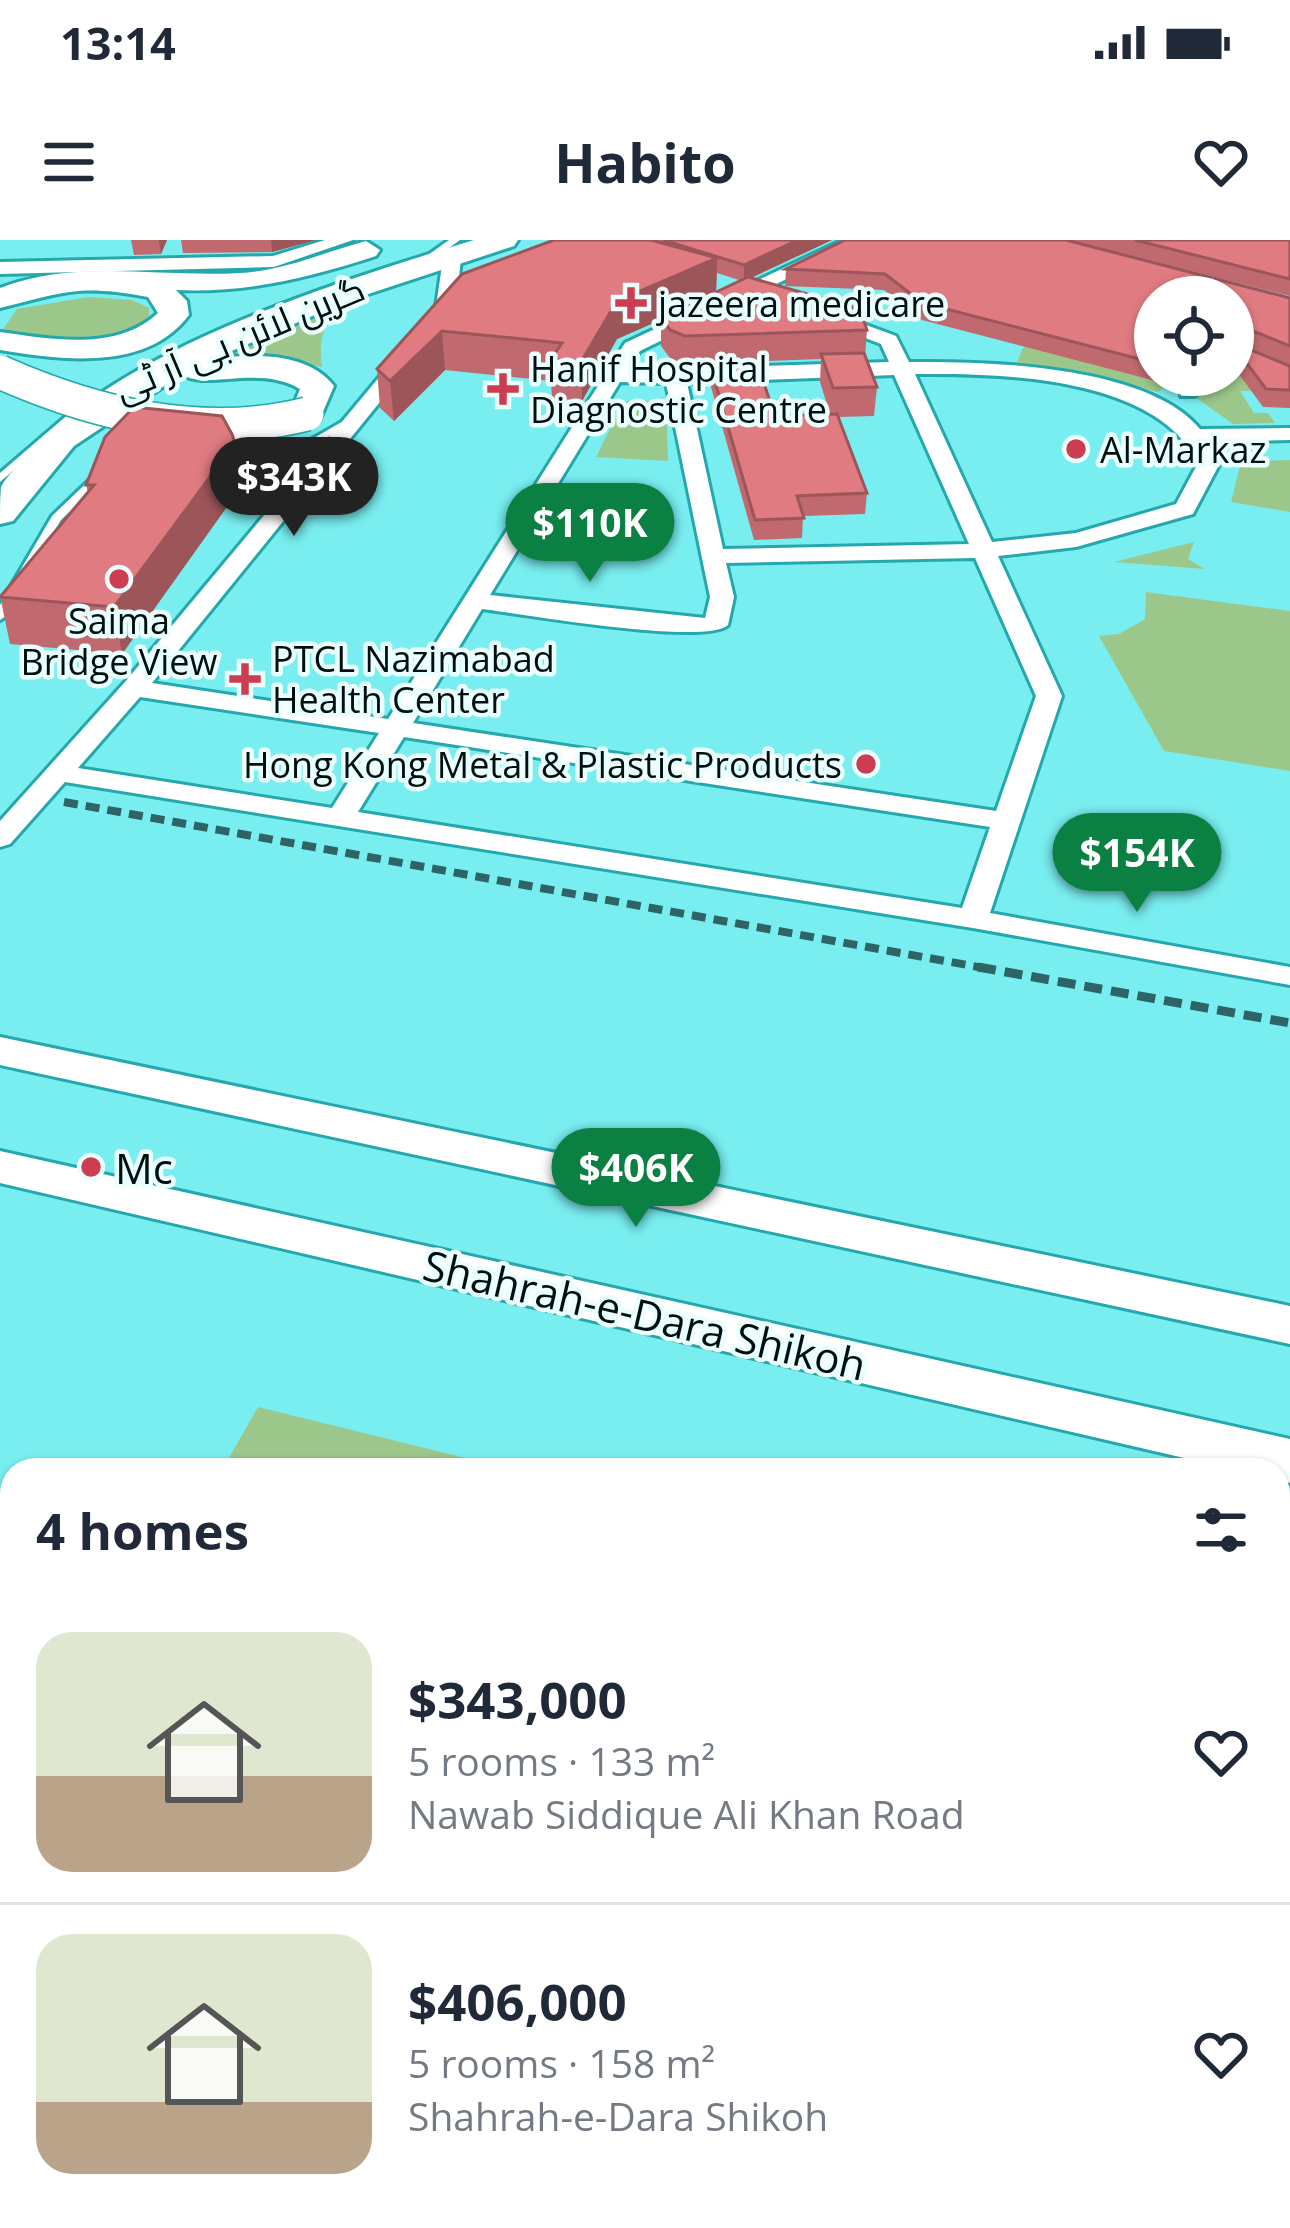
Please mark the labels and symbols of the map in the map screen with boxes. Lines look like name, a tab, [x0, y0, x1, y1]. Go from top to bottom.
street label: گرین لائن بی آر ٹی	[106, 263, 372, 413]
place label: jazeera medicare	[656, 279, 945, 328]
marker: jazeera medicare	[615, 287, 647, 319]
place label: Hanif Hospital Diagnostic Centre	[530, 344, 827, 434]
marker: Hanif Hospital Diagnostic Centre	[487, 373, 519, 405]
place label: Al-Markaz	[1100, 425, 1266, 474]
marker: Al-Markaz	[1063, 436, 1089, 462]
pin: $343K	[210, 437, 378, 539]
pin: $110K	[506, 483, 674, 585]
marker: Saima Bridge View	[106, 566, 132, 592]
place label: Saima Bridge View	[21, 596, 218, 686]
place label: PTCL Nazimabad Health Center	[272, 634, 555, 724]
marker: PTCL Nazimabad Health Center	[229, 663, 261, 695]
place label: Hong Kong Metal & Plastic Products	[243, 740, 842, 789]
marker: Hong Kong Metal & Plastic Products	[853, 751, 879, 777]
pin: $154K	[1053, 813, 1221, 915]
pin: $406K	[552, 1128, 720, 1230]
place label: Mc	[115, 1139, 173, 1196]
marker: Mc	[78, 1154, 104, 1180]
street label: Shahrah-e-Dara Shikoh	[418, 1235, 872, 1393]

